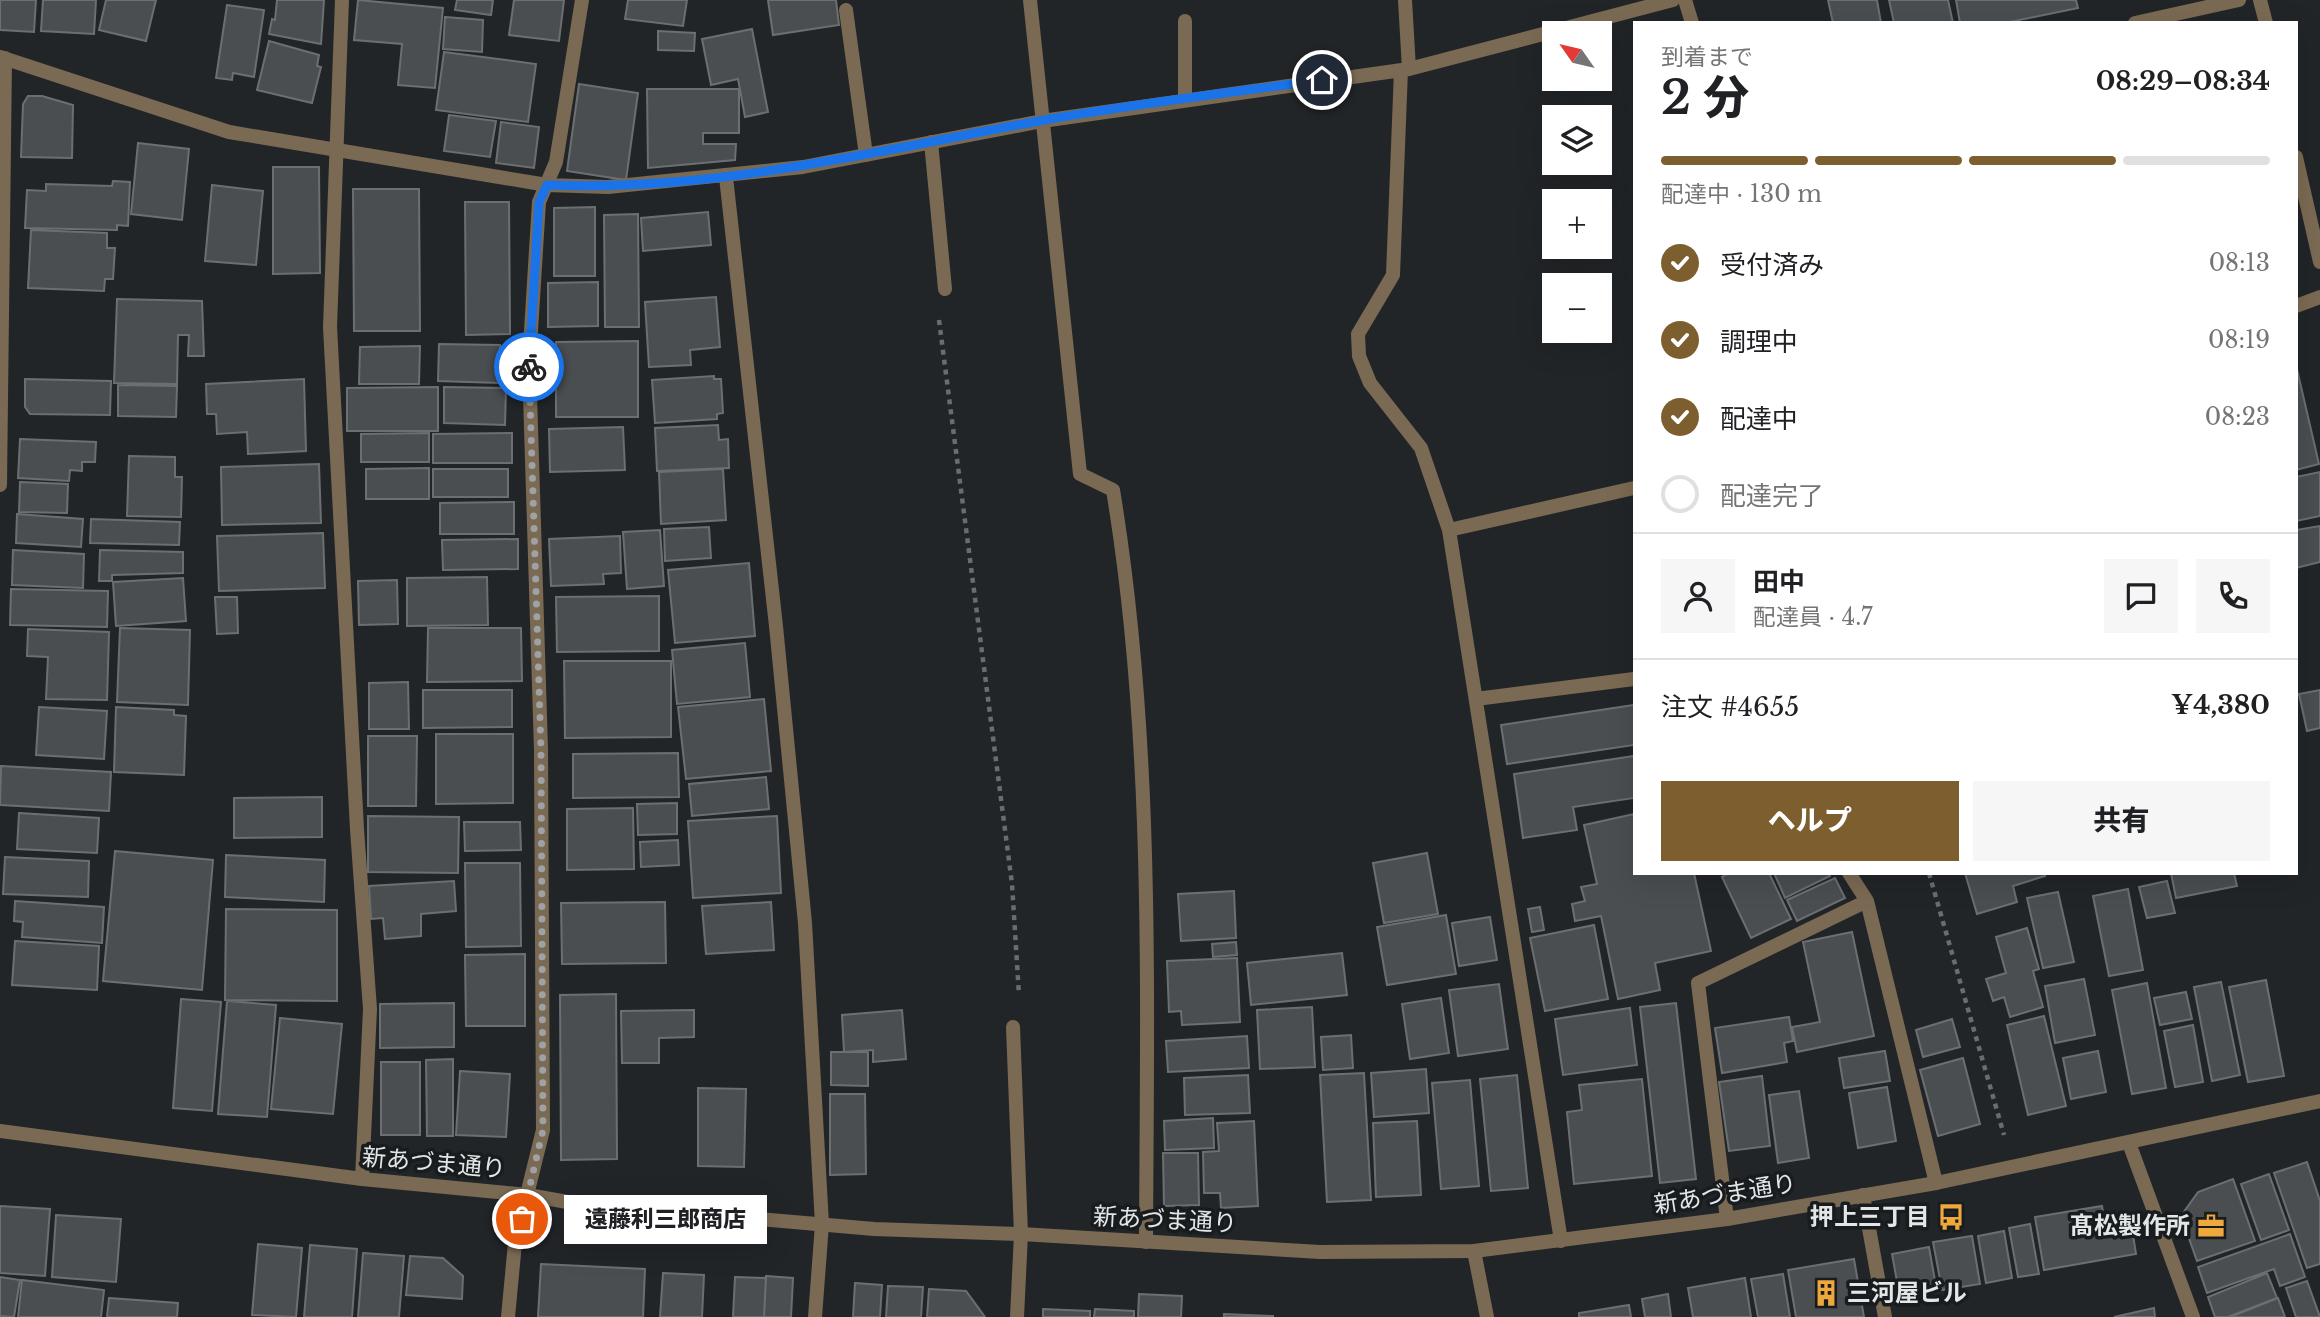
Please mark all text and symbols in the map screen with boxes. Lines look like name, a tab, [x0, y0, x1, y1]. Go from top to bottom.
north arrow	[1542, 21, 1612, 91]
map controls	[1542, 21, 1612, 343]
text: 到着まで	[1661, 43, 1753, 71]
pin	[1292, 50, 1352, 110]
icon: home	[1303, 61, 1341, 99]
text: 08:29–08:34	[2096, 65, 2270, 97]
text: 2 分	[1661, 69, 1749, 126]
button: layers	[1542, 105, 1612, 175]
text: 配達中 · 130 m	[1661, 180, 1822, 208]
button: +	[1542, 189, 1612, 259]
icon: check	[1661, 244, 1699, 282]
text: 受付済み	[1720, 249, 1824, 281]
text: 08:13	[2209, 249, 2270, 277]
button: −	[1542, 273, 1612, 343]
icon: check	[1661, 321, 1699, 359]
text: 調理中	[1720, 326, 1798, 358]
text: 08:19	[2208, 326, 2270, 354]
courier	[494, 332, 564, 402]
icon: bike	[510, 348, 548, 386]
icon: check	[1661, 398, 1699, 436]
text: 配達中	[1720, 403, 1798, 435]
text: 08:23	[2205, 403, 2270, 431]
text: 配達完了	[1720, 480, 1824, 512]
button: person	[1661, 559, 1735, 633]
button: chat	[2104, 559, 2178, 633]
button: phone	[2196, 559, 2270, 633]
text: 田中	[1753, 566, 1805, 598]
text: 配達員 · 4.7	[1753, 603, 1873, 631]
text: ¥4,380	[2171, 689, 2270, 721]
text: 注文 #4655	[1661, 691, 1799, 723]
button: ヘルプ	[1661, 781, 1959, 861]
button: 共有	[1973, 781, 2270, 861]
street label: 新あづま通り	[361, 1142, 507, 1183]
street label: 新あづま通り	[1652, 1168, 1798, 1219]
pin	[492, 1189, 552, 1249]
callout: 遠藤利三郎商店	[564, 1194, 767, 1244]
icon: bag	[503, 1200, 541, 1238]
street label: 新あづま通り	[1092, 1201, 1238, 1238]
place label: 押上三丁目	[1810, 1202, 1930, 1231]
bus stop icon: 押上三丁目	[1936, 1202, 1966, 1232]
text: 遠藤利三郎商店	[585, 1205, 746, 1233]
place label: 髙松製作所	[2070, 1211, 2190, 1240]
office icon: 髙松製作所	[2196, 1211, 2226, 1241]
building icon: 三河屋ビル	[1811, 1278, 1841, 1308]
place label: 三河屋ビル	[1847, 1278, 1967, 1307]

